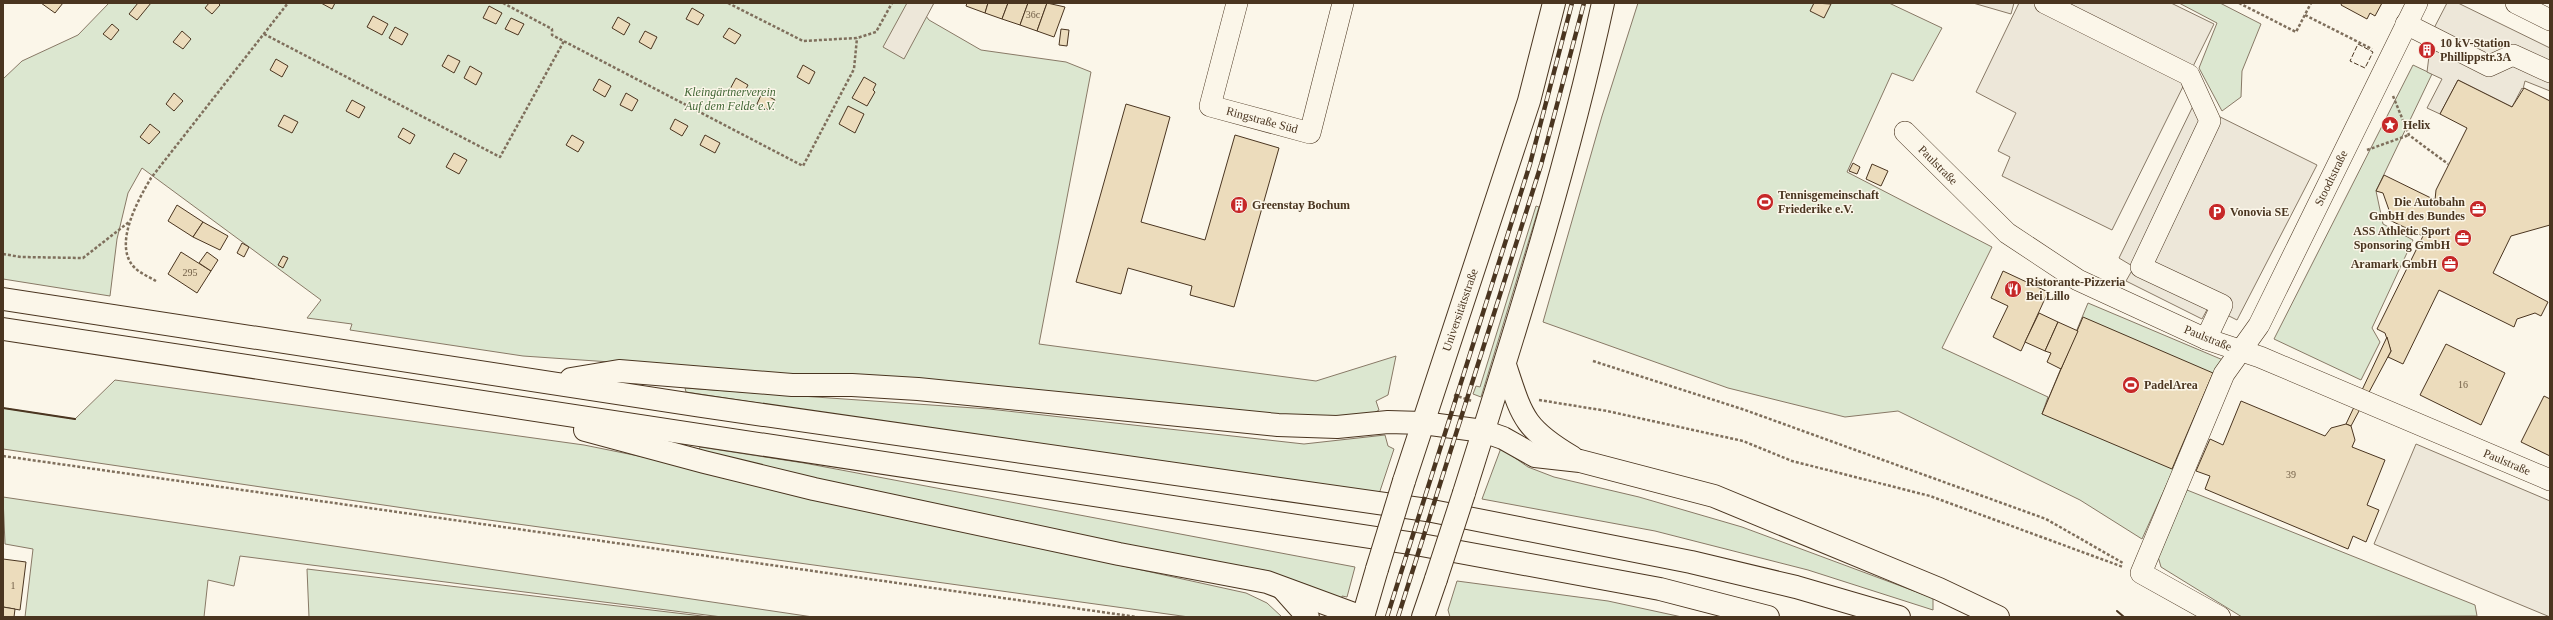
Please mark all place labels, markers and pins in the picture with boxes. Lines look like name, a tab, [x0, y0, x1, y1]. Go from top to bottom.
place label: 10 kV-Station Phillippstr.3A	[2440, 36, 2512, 64]
building icon: 10 kV-Station Phillippstr.3A	[2417, 40, 2437, 60]
place icon: Helix	[2380, 115, 2400, 135]
place label: Helix	[2403, 118, 2430, 132]
place label: Tennisgemeinschaft Friederike e.V.	[1778, 188, 1879, 216]
sports icon: Tennisgemeinschaft Friederike e.V.	[1755, 192, 1775, 212]
building icon: Greenstay Bochum	[1229, 195, 1249, 215]
place label: Die Autobahn GmbH des Bundes	[2369, 195, 2465, 223]
place label: Greenstay Bochum	[1252, 198, 1350, 212]
office icon: Die Autobahn GmbH des Bundes	[2468, 199, 2488, 219]
parking icon: Vonovia SE	[2207, 202, 2227, 222]
place label: Vonovia SE	[2230, 205, 2289, 219]
place label: ASS Athletic Sport Sponsoring GmbH	[2353, 224, 2451, 252]
office icon: ASS Athletic Sport Sponsoring GmbH	[2453, 228, 2473, 248]
office icon: Aramark GmbH	[2440, 254, 2460, 274]
place label: Aramark GmbH	[2351, 257, 2438, 271]
place label: Ristorante-Pizzeria Bei Lillo	[2026, 275, 2125, 303]
restaurant icon: Ristorante-Pizzeria Bei Lillo	[2003, 279, 2023, 299]
sports icon: PadelArea	[2121, 375, 2141, 395]
place label: PadelArea	[2144, 378, 2198, 392]

